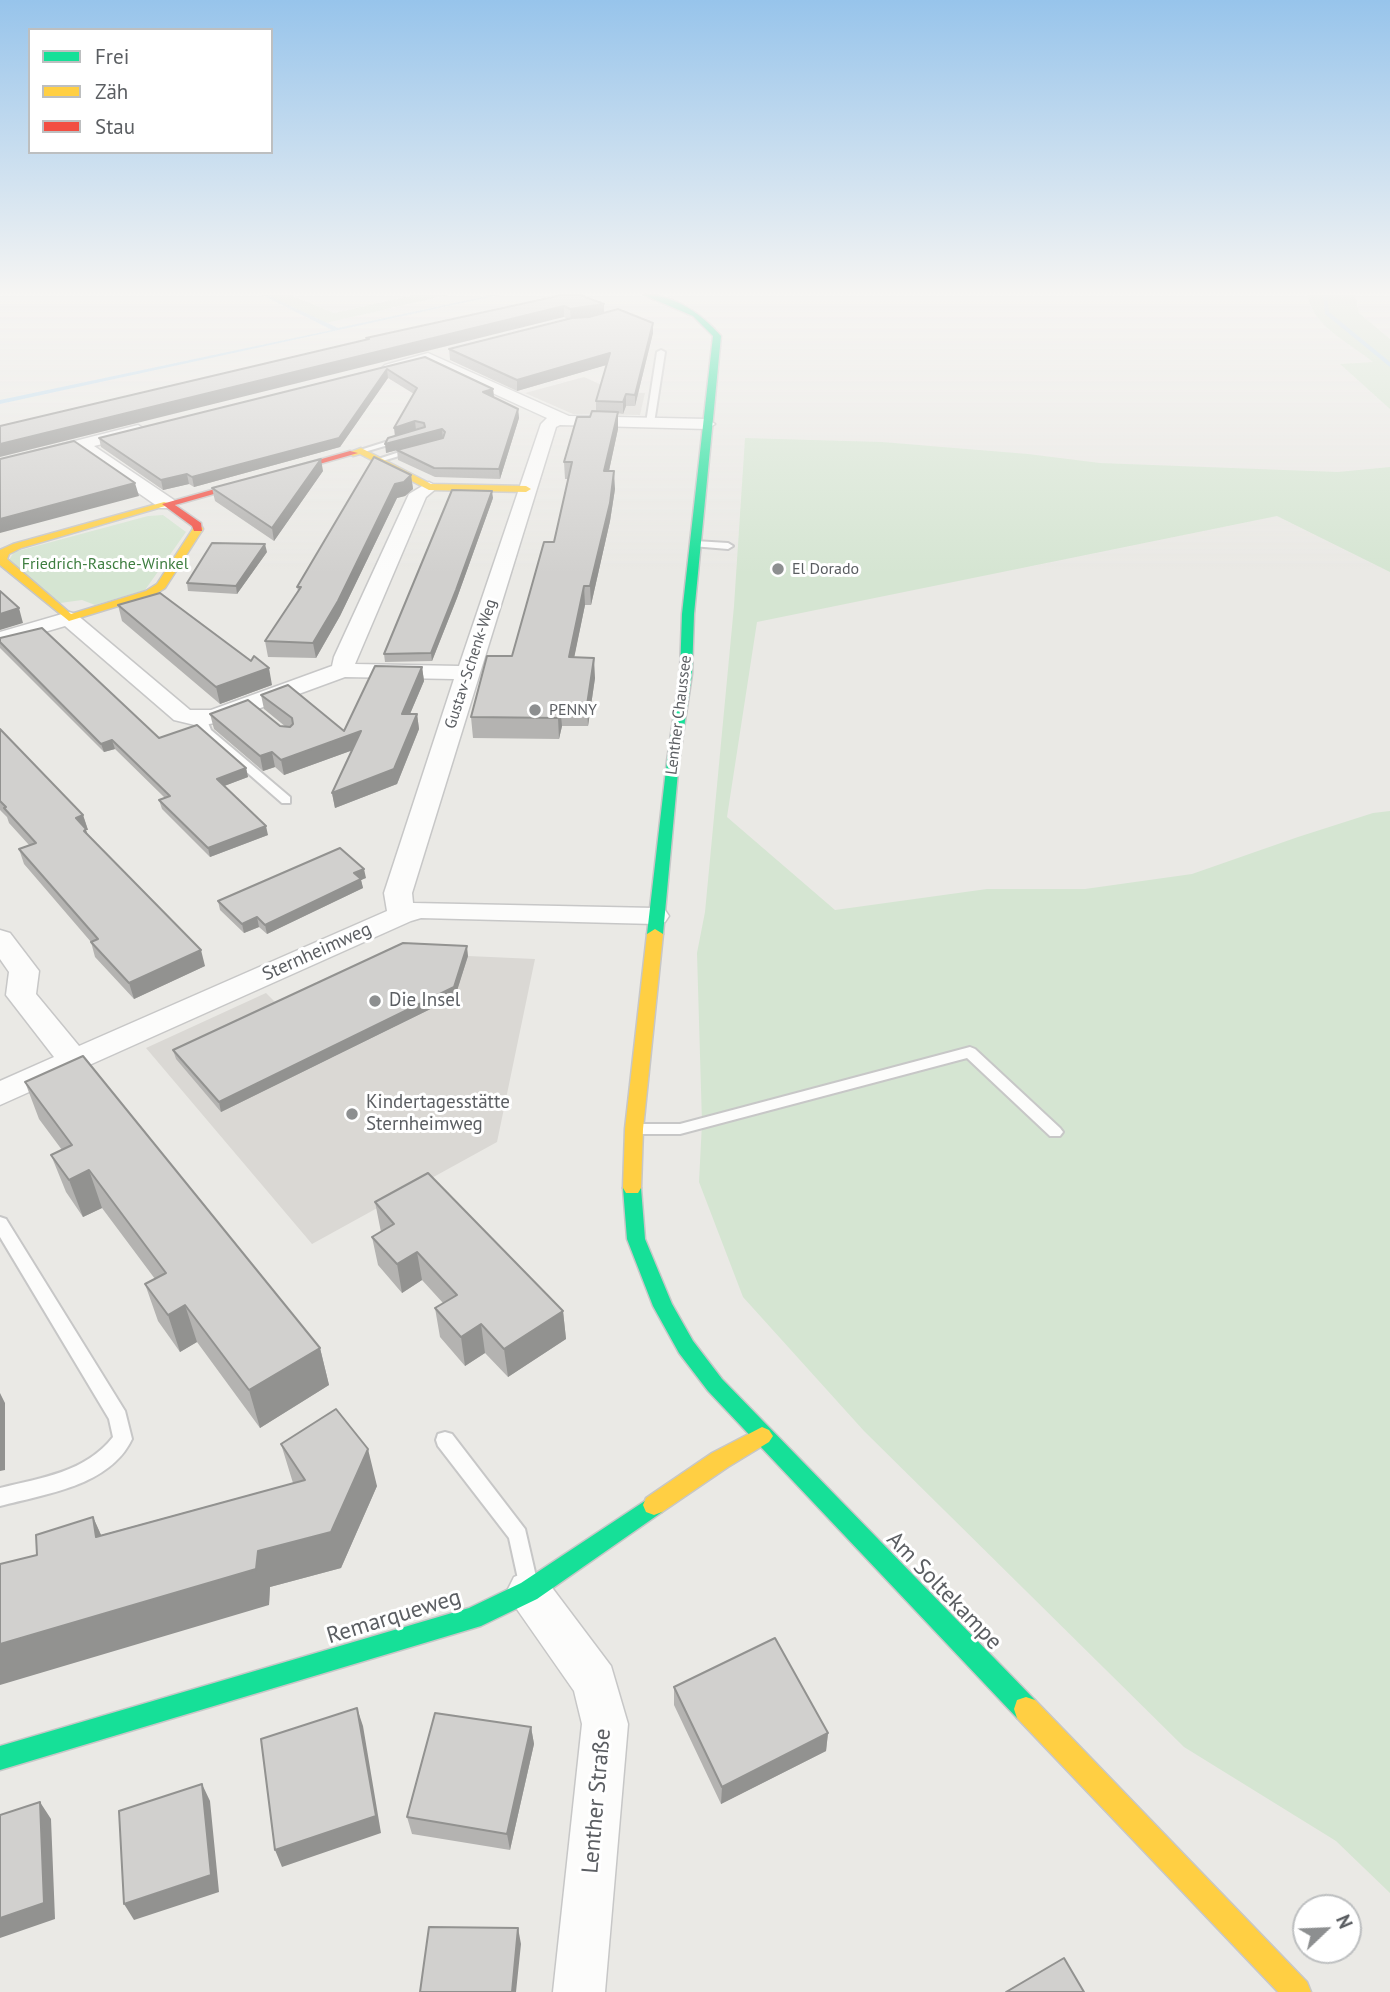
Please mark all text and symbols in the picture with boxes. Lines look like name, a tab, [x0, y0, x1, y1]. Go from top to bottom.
legend	[28, 28, 273, 154]
text: Frei	[95, 43, 129, 70]
text: Zäh	[95, 78, 128, 105]
text: Stau	[95, 113, 135, 140]
park label: Friedrich-Rasche-Winkel	[22, 554, 188, 574]
place label: El Dorado	[792, 559, 859, 579]
marker: El Dorado	[770, 561, 786, 577]
street label: Gustav-Schenk-Weg	[441, 597, 501, 731]
street label: Lenther Chaussee	[662, 654, 696, 776]
place label: PENNY	[549, 700, 597, 720]
marker: PENNY	[527, 702, 543, 718]
street label: Sternheimweg	[259, 918, 375, 986]
place label: Die Insel	[389, 990, 460, 1012]
marker: Die Insel	[367, 993, 383, 1009]
place label: Kindertagesstätte Sternheimweg	[366, 1092, 510, 1136]
marker: Kindertagesstätte Sternheimweg	[344, 1106, 360, 1122]
street label: Am Soltekampe	[881, 1526, 1007, 1656]
street label: Remarqueweg	[324, 1584, 464, 1650]
street label: Lenther Straße	[577, 1727, 617, 1875]
north arrow	[1292, 1894, 1362, 1964]
text: N	[1331, 1911, 1358, 1932]

